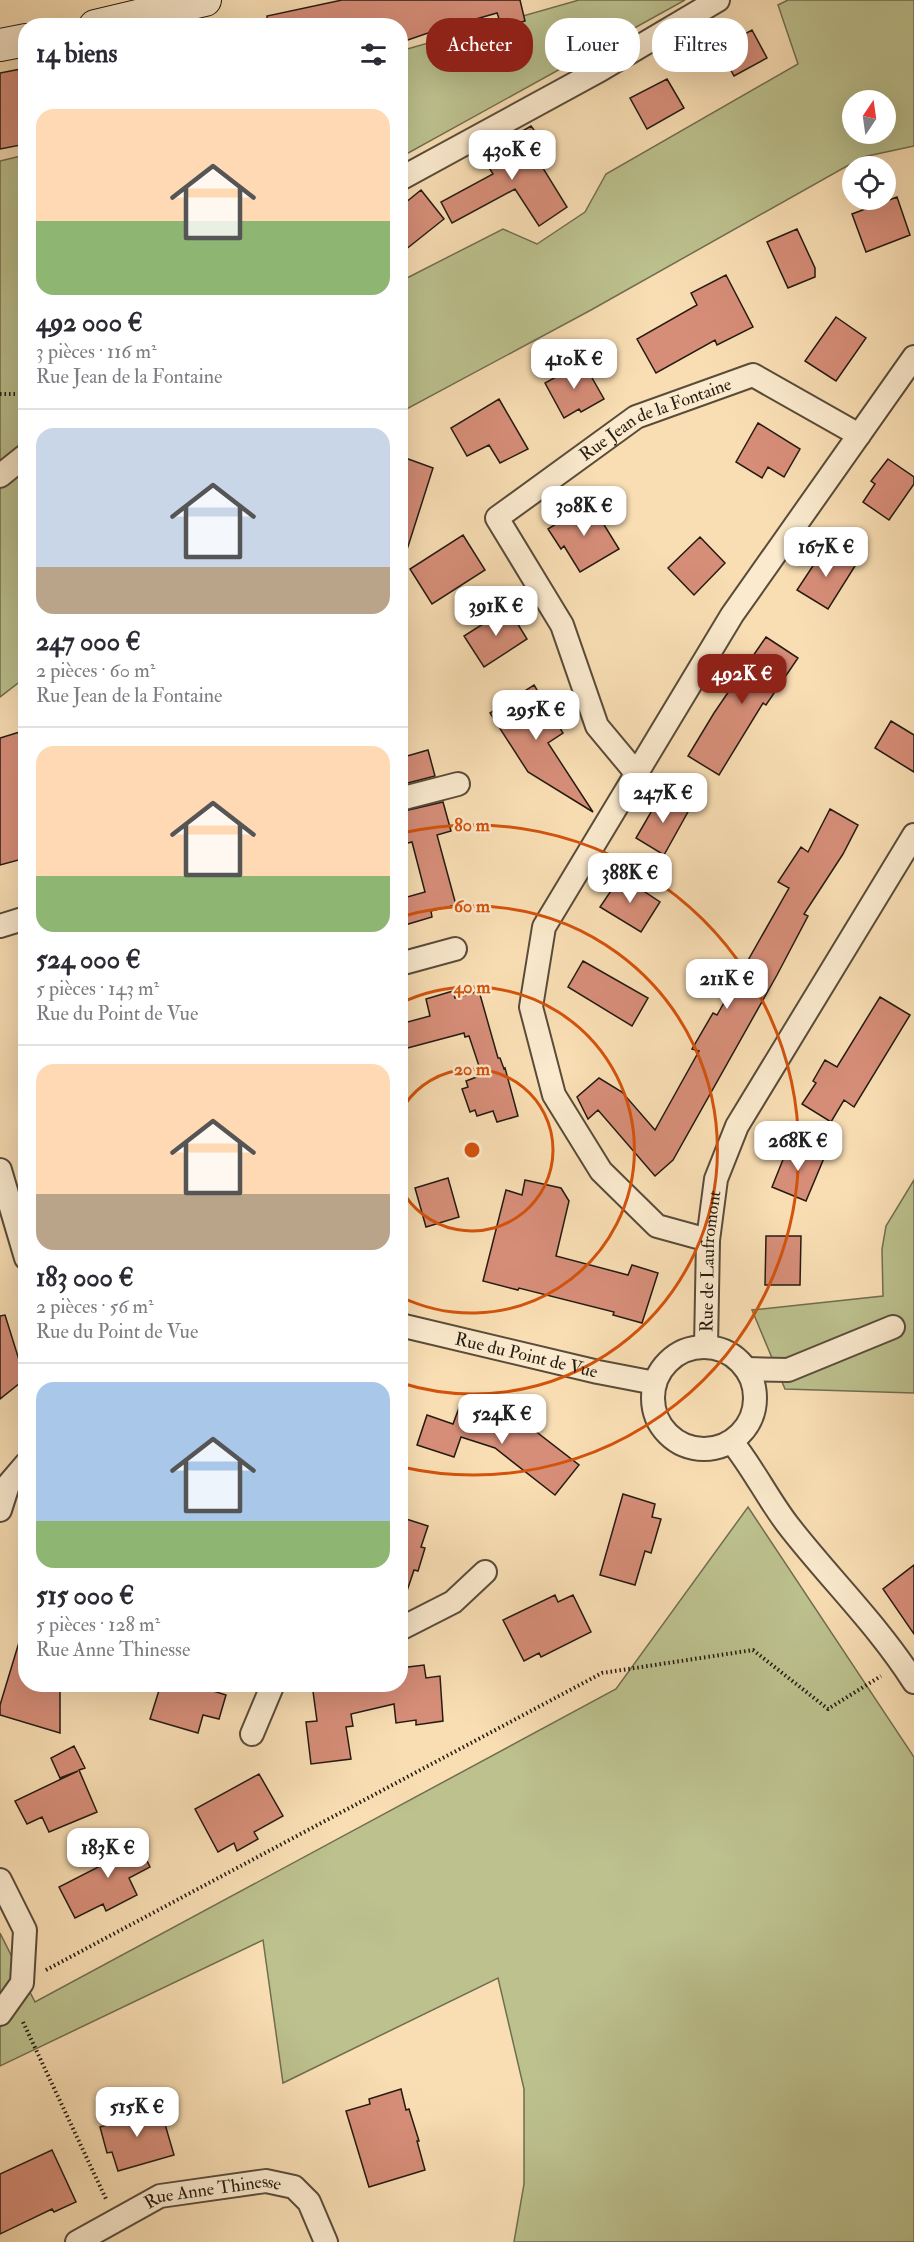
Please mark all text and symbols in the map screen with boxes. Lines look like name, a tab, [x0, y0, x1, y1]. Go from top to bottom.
chip: Acheter	[426, 18, 533, 72]
chip: Louer	[545, 18, 640, 72]
chip: Filtres	[652, 18, 748, 72]
text: 14 biens	[36, 38, 117, 70]
icon: filters	[357, 38, 390, 71]
north arrow	[842, 90, 896, 144]
map controls	[842, 90, 896, 210]
pin: 430K €	[463, 130, 561, 181]
text: 430K €	[483, 137, 541, 162]
icon: home	[159, 148, 267, 256]
button: locate	[842, 156, 896, 210]
text: 492 000 €	[36, 307, 143, 339]
text: 3 pièces · 116 m²	[36, 339, 157, 364]
pin: 410K €	[525, 339, 623, 390]
text: 410K €	[545, 346, 603, 371]
text: Rue Jean de la Fontaine	[36, 364, 222, 389]
street label: Rue Jean de la Fontaine	[575, 373, 735, 466]
icon: home	[159, 467, 267, 575]
pin: 308K €	[535, 486, 633, 537]
text: 308K €	[555, 493, 613, 518]
pin: 167K €	[777, 527, 875, 578]
text: 167K €	[798, 534, 854, 559]
pin: 391K €	[447, 586, 545, 637]
text: 391K €	[469, 593, 523, 618]
text: 247 000 €	[36, 626, 141, 658]
pin: 492K €	[693, 654, 791, 705]
text: 2 pièces · 60 m²	[36, 658, 155, 683]
text: 492K €	[711, 661, 773, 686]
text: Rue Jean de la Fontaine	[36, 683, 222, 708]
pin: 295K €	[487, 690, 585, 741]
text: 295K €	[506, 697, 566, 722]
pin: 247K €	[614, 773, 712, 824]
text: 247K €	[633, 780, 693, 805]
icon: home	[159, 785, 267, 893]
text: 80 m	[454, 814, 491, 837]
pin: 388K €	[581, 853, 679, 904]
text: 388K €	[602, 860, 658, 885]
text: 60 m	[454, 895, 491, 918]
text: 524 000 €	[36, 944, 141, 976]
pin: 211K €	[678, 959, 776, 1010]
text: 211K €	[700, 966, 754, 991]
text: 5 pièces · 143 m²	[36, 976, 159, 1001]
text: 40 m	[453, 976, 491, 999]
text: Rue du Point de Vue	[36, 1001, 198, 1026]
text: 20 m	[454, 1058, 491, 1081]
icon: home	[159, 1103, 267, 1211]
pin: 268K €	[749, 1121, 847, 1172]
text: 268K €	[768, 1128, 828, 1153]
centre of rings	[462, 1140, 482, 1160]
street label: Rue de Laufromont	[695, 1189, 726, 1332]
text: 183 000 €	[36, 1262, 134, 1294]
text: 2 pièces · 56 m²	[36, 1294, 154, 1319]
text: Rue du Point de Vue	[36, 1319, 198, 1344]
street label: Rue du Point de Vue	[453, 1327, 601, 1384]
pin: 524K €	[453, 1394, 551, 1445]
text: 524K €	[472, 1401, 532, 1426]
icon: home	[159, 1421, 267, 1529]
text: 515 000 €	[36, 1580, 134, 1612]
text: 5 pièces · 128 m²	[36, 1612, 160, 1637]
text: Rue Anne Thinesse	[36, 1637, 190, 1662]
pin: 183K €	[59, 1828, 157, 1879]
text: 183K €	[81, 1835, 135, 1860]
pin: 515K €	[88, 2087, 186, 2138]
text: 515K €	[110, 2094, 164, 2119]
street label: Rue Anne Thinesse	[140, 2170, 284, 2214]

